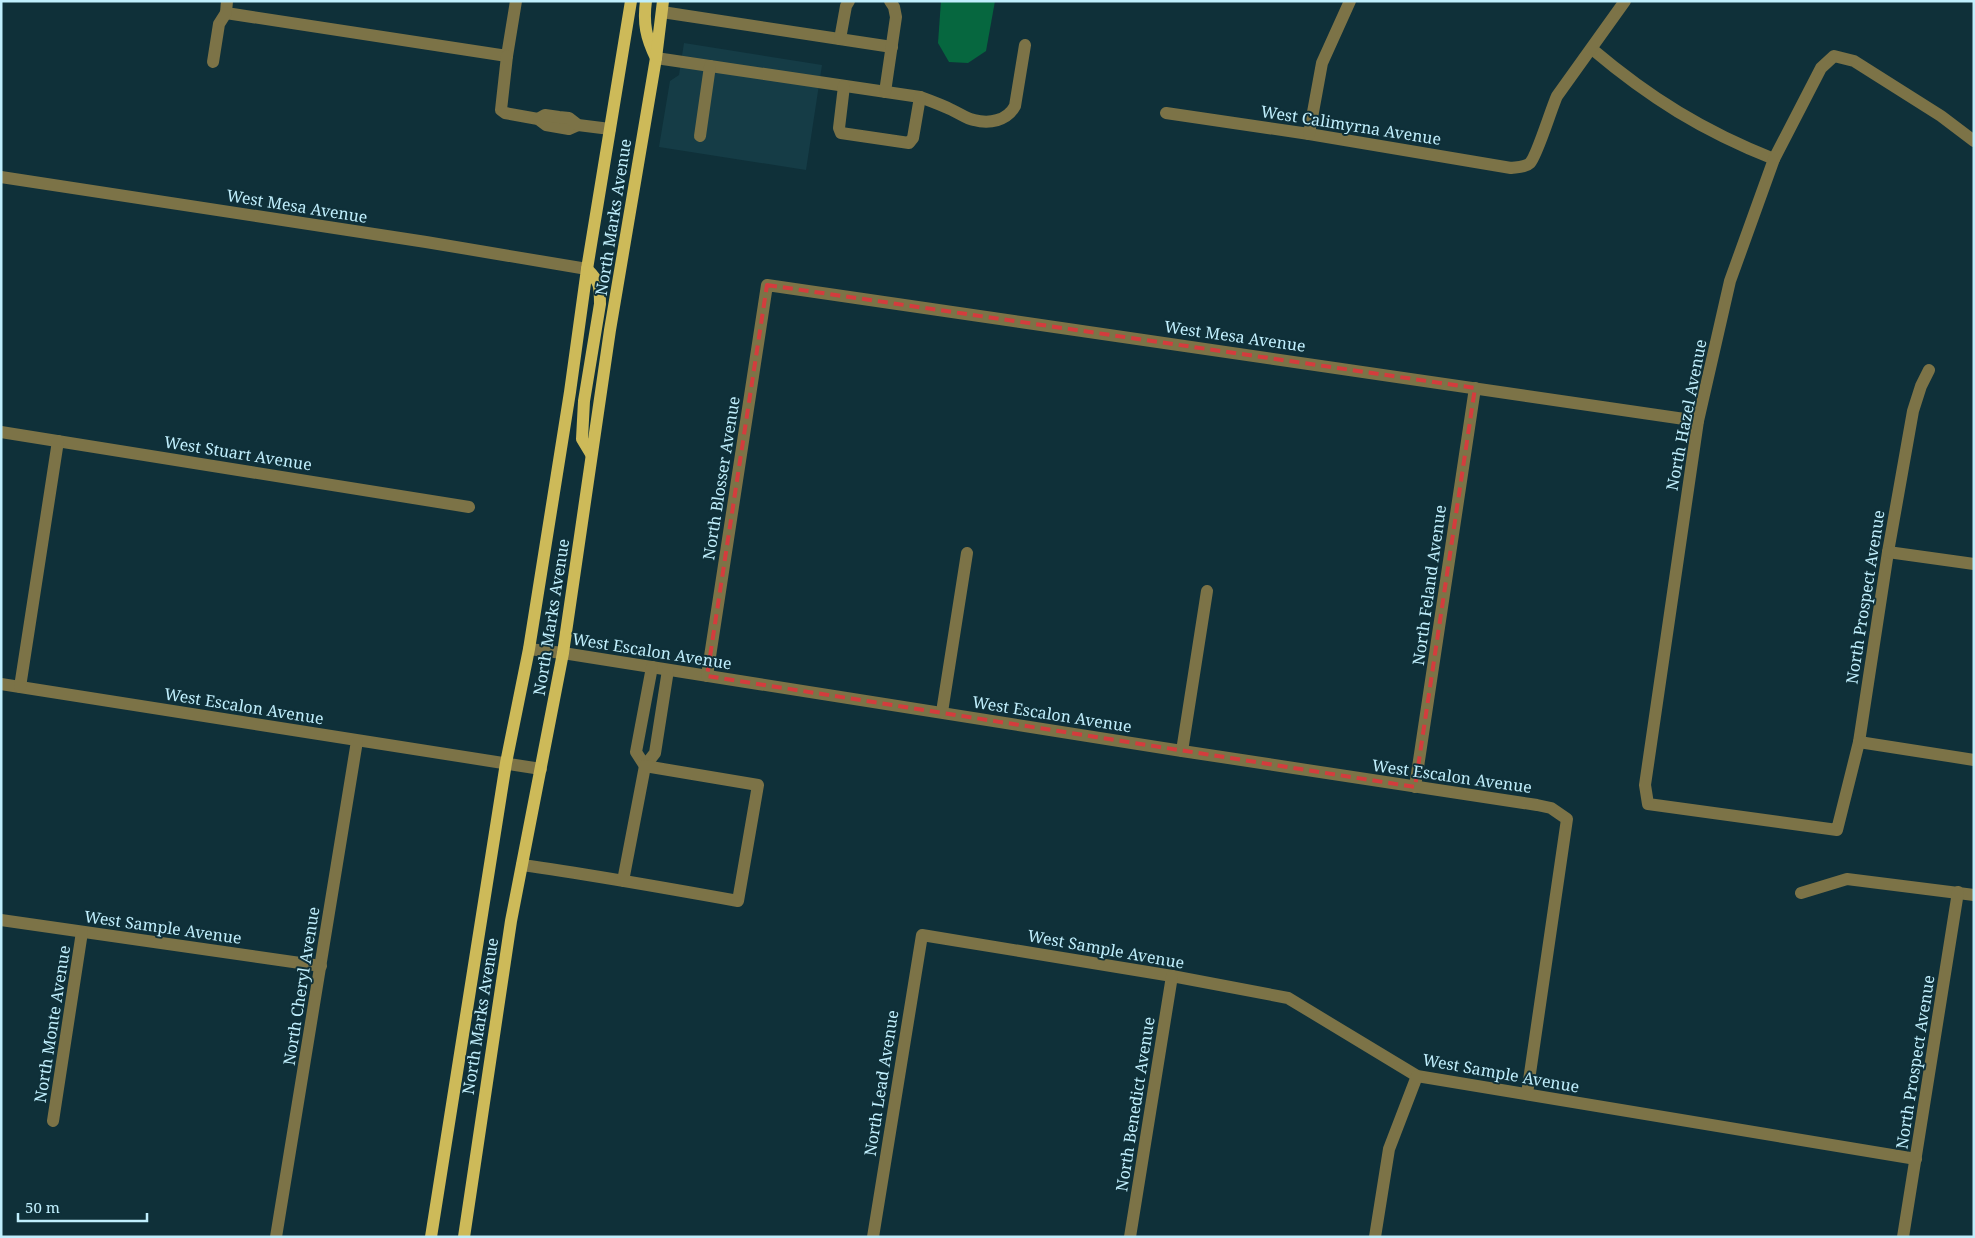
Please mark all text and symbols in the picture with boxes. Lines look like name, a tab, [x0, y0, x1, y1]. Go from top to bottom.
street label: West Calimyrna Avenue	[1259, 100, 1443, 150]
street label: North Marks Avenue	[590, 137, 636, 297]
street label: West Mesa Avenue	[225, 184, 369, 228]
street label: West Mesa Avenue	[1163, 315, 1307, 357]
street label: North Hazel Avenue	[1661, 337, 1711, 493]
street label: North Blosser Avenue	[697, 395, 745, 561]
street label: West Stuart Avenue	[163, 430, 313, 476]
street label: North Feland Avenue	[1407, 503, 1451, 667]
street label: North Prospect Avenue	[1840, 508, 1890, 686]
street label: North Marks Avenue	[528, 537, 574, 697]
street label: West Escalon Avenue	[571, 628, 733, 674]
street label: West Escalon Avenue	[163, 683, 325, 729]
street label: West Escalon Avenue	[971, 691, 1133, 737]
street label: West Escalon Avenue	[1371, 754, 1533, 798]
street label: West Sample Avenue	[83, 905, 243, 949]
street label: North Cheryl Avenue	[278, 905, 324, 1067]
street label: West Sample Avenue	[1026, 924, 1186, 974]
street label: North Marks Avenue	[457, 936, 503, 1096]
street label: North Monte Avenue	[29, 944, 75, 1104]
street label: North Prospect Avenue	[1890, 973, 1940, 1151]
street label: North Lead Avenue	[859, 1008, 903, 1158]
street label: North Benedict Avenue	[1110, 1015, 1160, 1193]
street label: West Sample Avenue	[1421, 1048, 1581, 1098]
scale bar	[18, 1190, 146, 1222]
text: 50 m	[25, 1197, 60, 1217]

